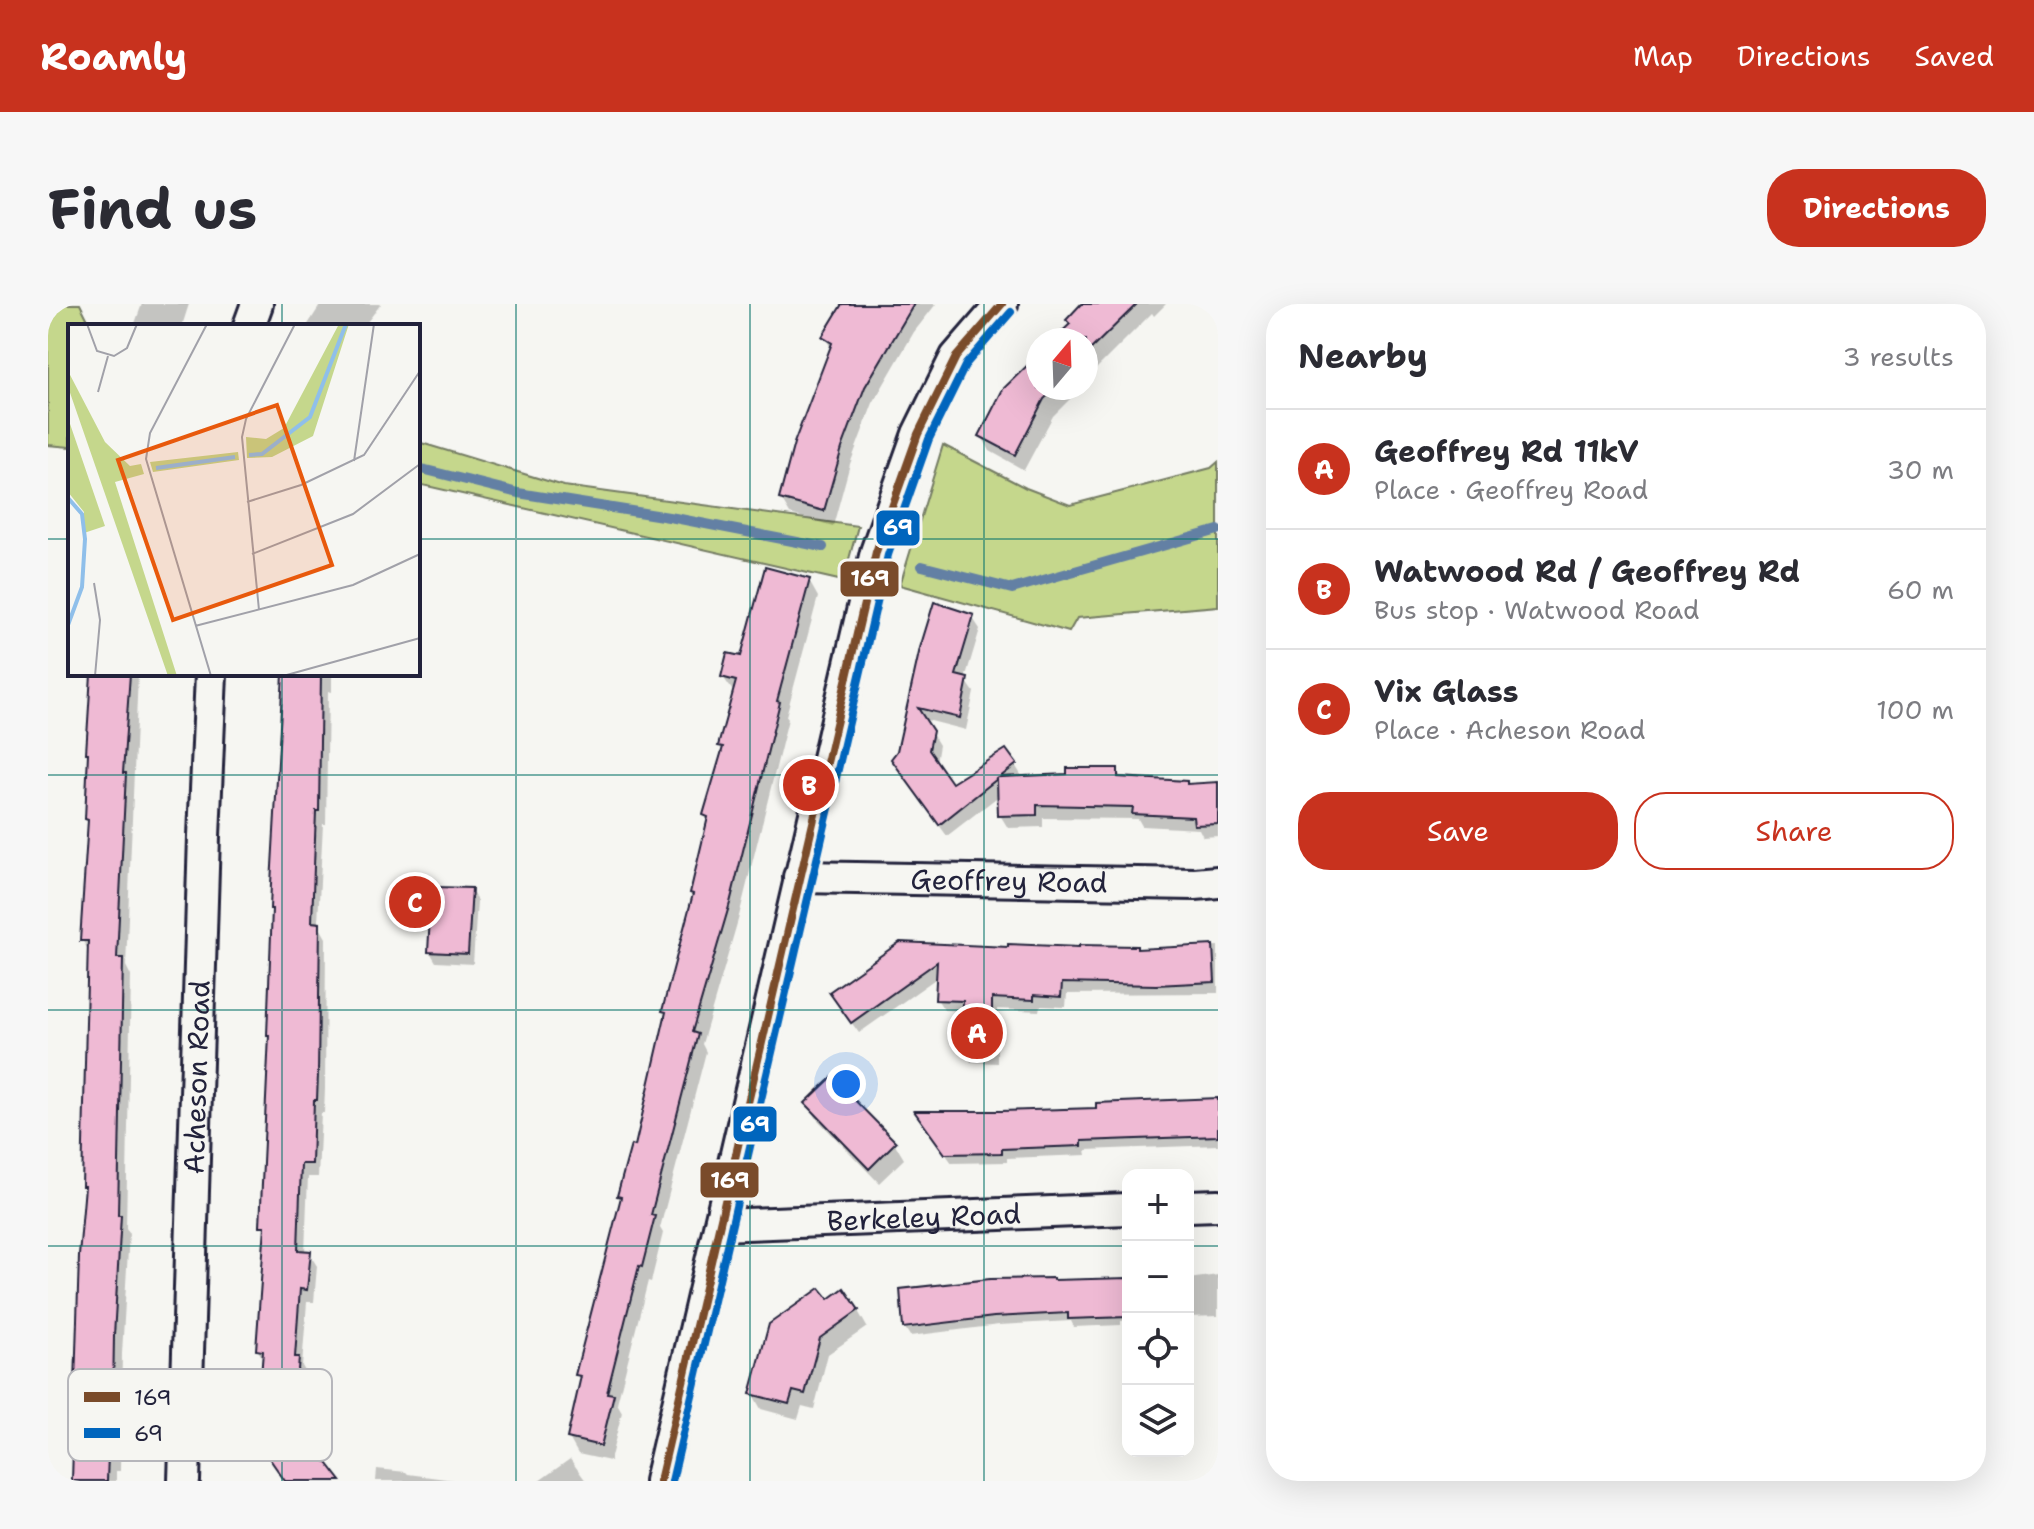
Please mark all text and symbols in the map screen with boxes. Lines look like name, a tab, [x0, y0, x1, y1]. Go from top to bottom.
text: Roamly	[40, 31, 187, 82]
text: Map	[1633, 37, 1693, 75]
text: Directions	[1737, 37, 1871, 75]
text: Saved	[1915, 37, 1994, 75]
button: Directions	[1767, 169, 1986, 247]
text: Find us	[48, 171, 257, 246]
inset map	[68, 324, 420, 676]
north arrow	[1026, 328, 1098, 400]
text: Nearby	[1298, 333, 1428, 379]
text: 3 results	[1842, 339, 1954, 374]
text: Geoffrey Rd 11kV	[1374, 431, 1638, 472]
text: A	[1314, 452, 1334, 487]
text: 30 m	[1887, 452, 1954, 487]
text: Place · Geoffrey Road	[1374, 472, 1648, 507]
line badge: 69	[875, 509, 921, 547]
text: 69	[883, 513, 913, 542]
text: Watwood Rd / Geoffrey Rd	[1374, 551, 1800, 592]
line badge: 169	[839, 560, 900, 598]
text: 169	[850, 564, 890, 593]
text: B	[1316, 572, 1332, 607]
text: 60 m	[1887, 572, 1954, 607]
text: Bus stop · Watwood Road	[1374, 592, 1700, 627]
text: Vix Glass	[1374, 671, 1519, 712]
text: C	[1316, 692, 1332, 727]
text: 100 m	[1876, 692, 1954, 727]
text: Place · Acheson Road	[1374, 712, 1645, 747]
pin: B	[783, 755, 835, 815]
button: Save	[1298, 792, 1618, 870]
button: Share	[1634, 792, 1954, 870]
street label: Geoffrey Road	[910, 860, 1108, 901]
pin: C	[389, 872, 441, 932]
street label: Acheson Road	[175, 980, 219, 1175]
pin: A	[951, 1003, 1003, 1063]
your location	[826, 1064, 866, 1104]
line badge: 69	[732, 1105, 778, 1143]
text: 69	[740, 1110, 770, 1139]
line badge: 169	[699, 1161, 760, 1199]
text: 169	[710, 1166, 750, 1195]
map controls	[1122, 1169, 1194, 1457]
button: +	[1122, 1169, 1194, 1241]
street label: Berkeley Road	[826, 1194, 1022, 1240]
button: −	[1122, 1241, 1194, 1313]
button: locate	[1122, 1313, 1194, 1385]
legend	[68, 1369, 332, 1461]
text: 169	[134, 1383, 172, 1412]
button: layers	[1122, 1385, 1194, 1457]
text: 69	[134, 1419, 163, 1448]

